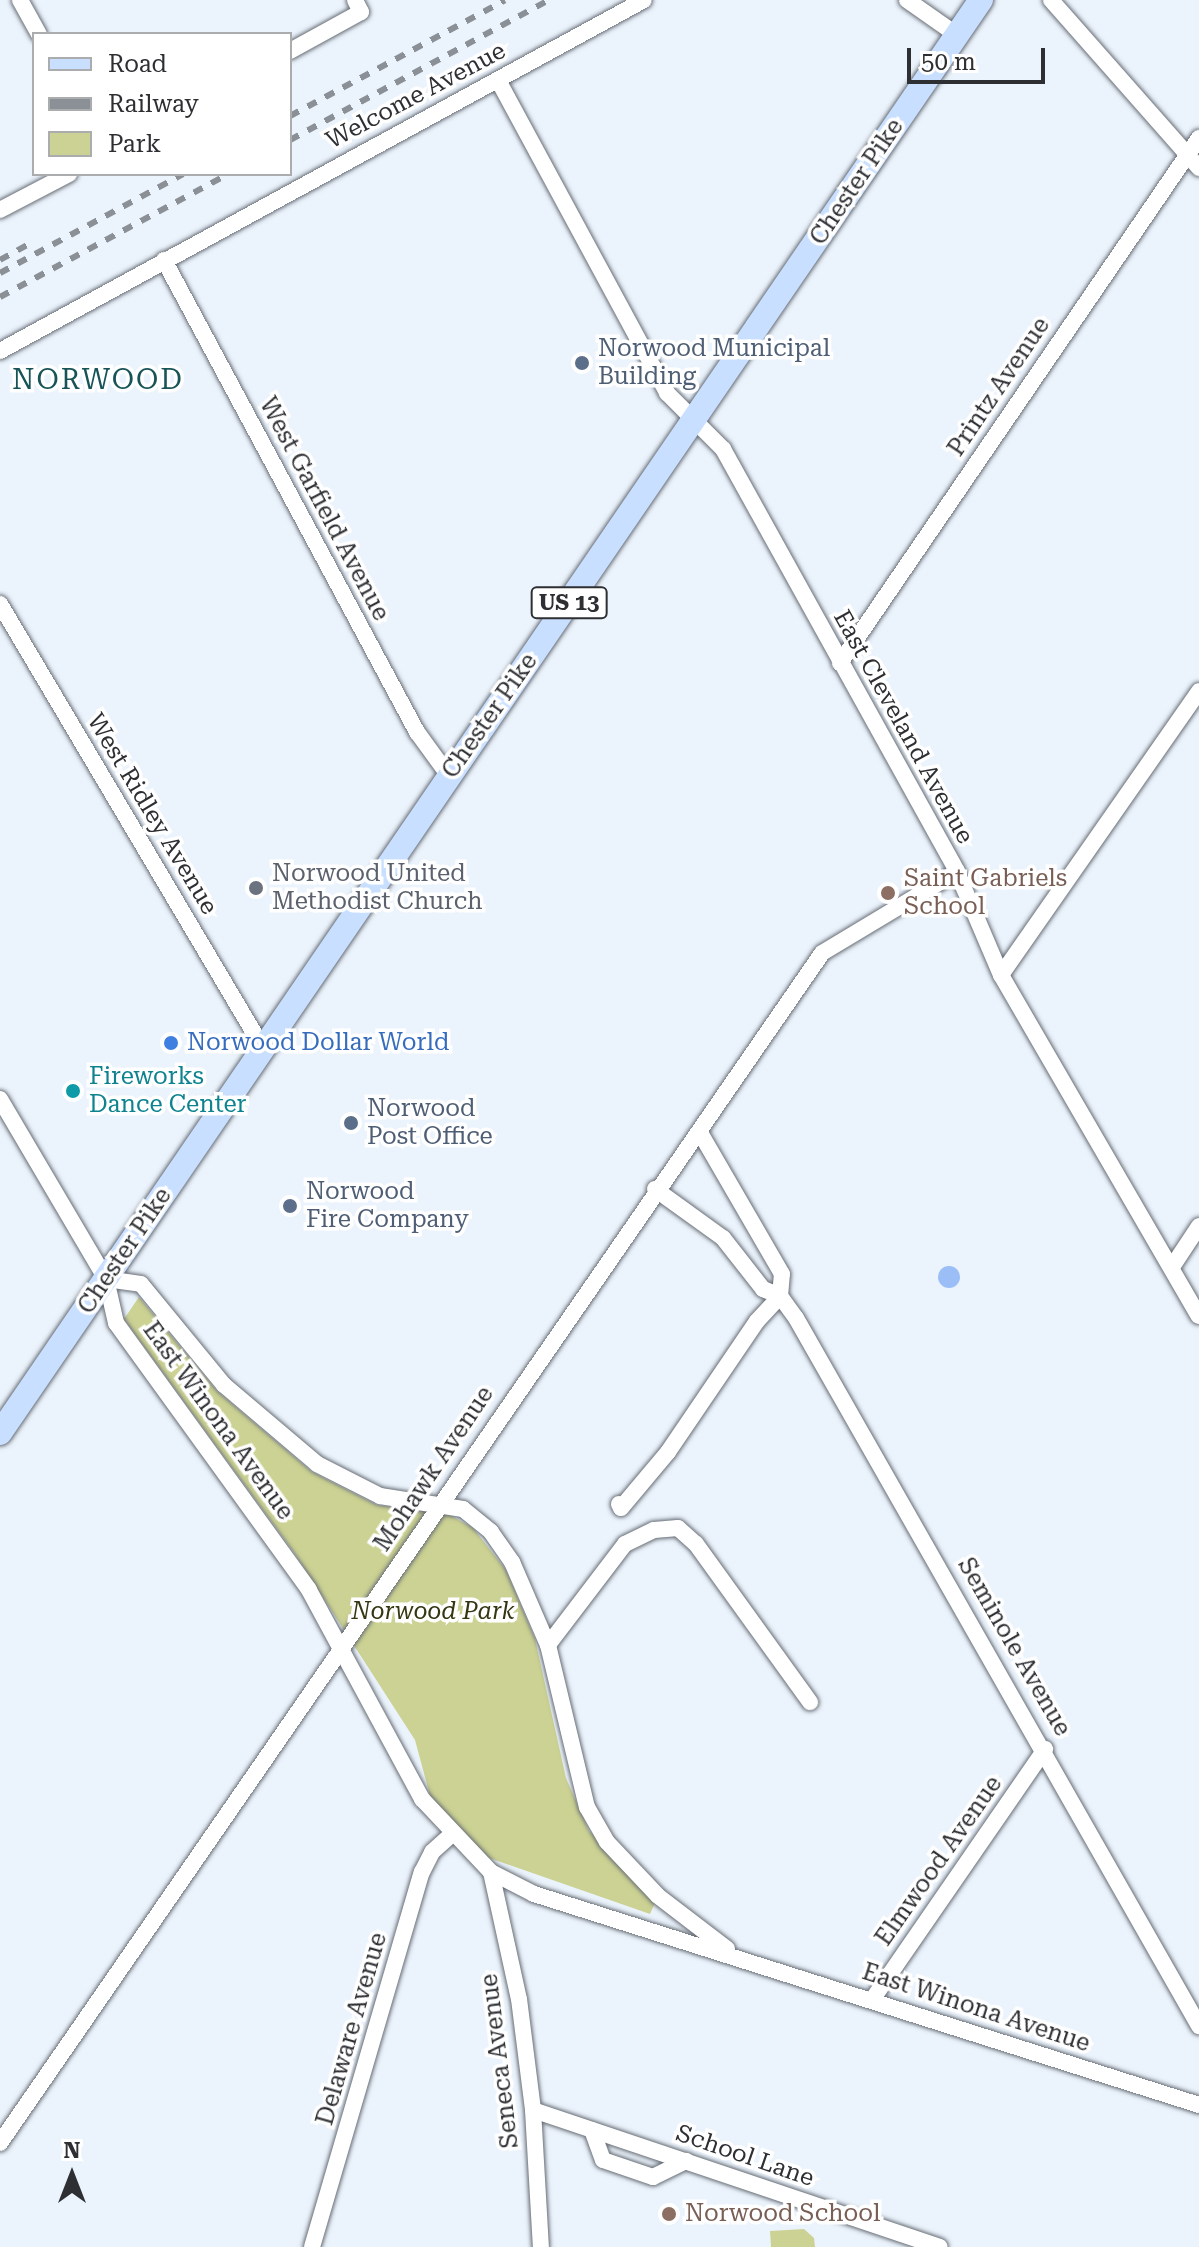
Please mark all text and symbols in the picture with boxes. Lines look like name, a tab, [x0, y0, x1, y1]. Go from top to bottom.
legend	[32, 32, 292, 176]
scale bar	[911, 32, 1049, 82]
street label: Welcome Avenue	[321, 37, 511, 155]
text: 50 m	[921, 48, 976, 76]
text: Road	[108, 50, 167, 78]
text: Railway	[108, 90, 199, 118]
street label: Chester Pike	[804, 113, 910, 251]
text: Park	[108, 130, 161, 158]
street label: Printz Avenue	[942, 312, 1056, 462]
place label: Norwood Municipal Building	[598, 335, 830, 391]
marker: Norwood Municipal Building	[573, 354, 591, 372]
district label: NORWOOD	[12, 363, 184, 397]
street label: West Garfield Avenue	[253, 392, 395, 626]
road number: US 13	[529, 585, 609, 621]
street label: East Cleveland Avenue	[827, 605, 979, 849]
street label: Chester Pike	[436, 648, 544, 784]
street label: West Ridley Avenue	[81, 708, 223, 920]
place label: Norwood United Methodist Church	[272, 860, 483, 916]
place label: Saint Gabriels School	[904, 865, 1067, 921]
marker: Norwood United Methodist Church	[247, 879, 265, 897]
marker: Saint Gabriels School	[879, 884, 897, 902]
place label: Norwood Dollar World	[187, 1029, 449, 1057]
marker: Norwood Dollar World	[162, 1034, 180, 1052]
place label: Fireworks Dance Center	[89, 1063, 246, 1119]
marker: Fireworks Dance Center	[64, 1082, 82, 1100]
place label: Norwood Post Office	[367, 1095, 493, 1151]
marker: Norwood Post Office	[342, 1114, 360, 1132]
place label: Norwood Fire Company	[306, 1178, 469, 1234]
street label: Chester Pike	[72, 1182, 178, 1320]
marker: Norwood Fire Company	[281, 1197, 299, 1215]
street label: East Winona Avenue	[136, 1316, 300, 1526]
street label: Mohawk Avenue	[368, 1381, 500, 1557]
street label: Seminole Avenue	[951, 1553, 1077, 1741]
park label: Norwood Park	[352, 1598, 514, 1626]
street label: Elmwood Avenue	[870, 1771, 1008, 1951]
street label: Delaware Avenue	[311, 1929, 393, 2129]
street label: East Winona Avenue	[859, 1958, 1093, 2058]
street label: Seneca Avenue	[475, 1972, 525, 2150]
street label: School Lane	[672, 2119, 818, 2193]
north arrow	[32, 2135, 112, 2215]
text: N	[64, 2138, 80, 2163]
place label: Norwood School	[685, 2200, 880, 2228]
marker: Norwood School	[660, 2205, 678, 2223]

